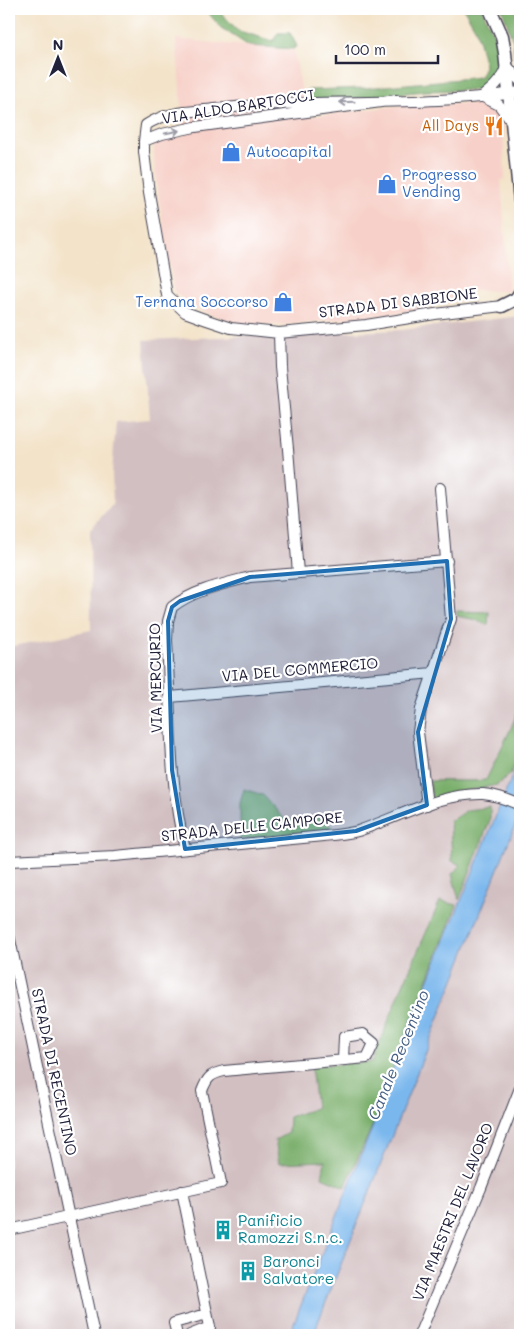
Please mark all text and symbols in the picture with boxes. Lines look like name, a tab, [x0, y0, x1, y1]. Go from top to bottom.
north arrow	[32, 32, 82, 82]
scale bar	[336, 32, 439, 64]
text: N	[53, 35, 63, 54]
text: 100 m	[344, 39, 386, 59]
street label: VIA ALDO BARTOCCI	[160, 84, 316, 128]
one-way arrow	[339, 97, 355, 106]
place label: All Days	[422, 115, 479, 135]
restaurant icon: All Days	[483, 115, 505, 137]
one-way arrow	[164, 127, 180, 136]
shop icon: Autocapital	[220, 141, 242, 163]
place label: Autocapital	[246, 141, 332, 161]
place label: Progresso Vending	[402, 164, 477, 201]
shop icon: Progresso Vending	[376, 173, 398, 195]
street label: STRADA DI SABBIONE	[317, 282, 479, 322]
place label: Ternana Soccorso	[135, 291, 268, 311]
shop icon: Ternana Soccorso	[272, 291, 294, 313]
street label: VIA MERCURIO	[144, 623, 166, 733]
street label: VIA DEL COMMERCIO	[221, 652, 379, 686]
street label: STRADA DELLE CAMPORE	[160, 806, 344, 845]
street label: STRADA DI RECENTINO	[27, 986, 82, 1157]
water label: Canale Recentino	[362, 986, 433, 1123]
street label: VIA MAESTRI DEL LAVORO	[407, 1119, 497, 1304]
place label: Panificio Ramozzi S.n.c.	[238, 1210, 343, 1247]
building icon: Panificio Ramozzi S.n.c.	[212, 1219, 234, 1241]
place label: Baronci Salvatore	[263, 1251, 334, 1288]
building icon: Baronci Salvatore	[237, 1260, 259, 1282]

